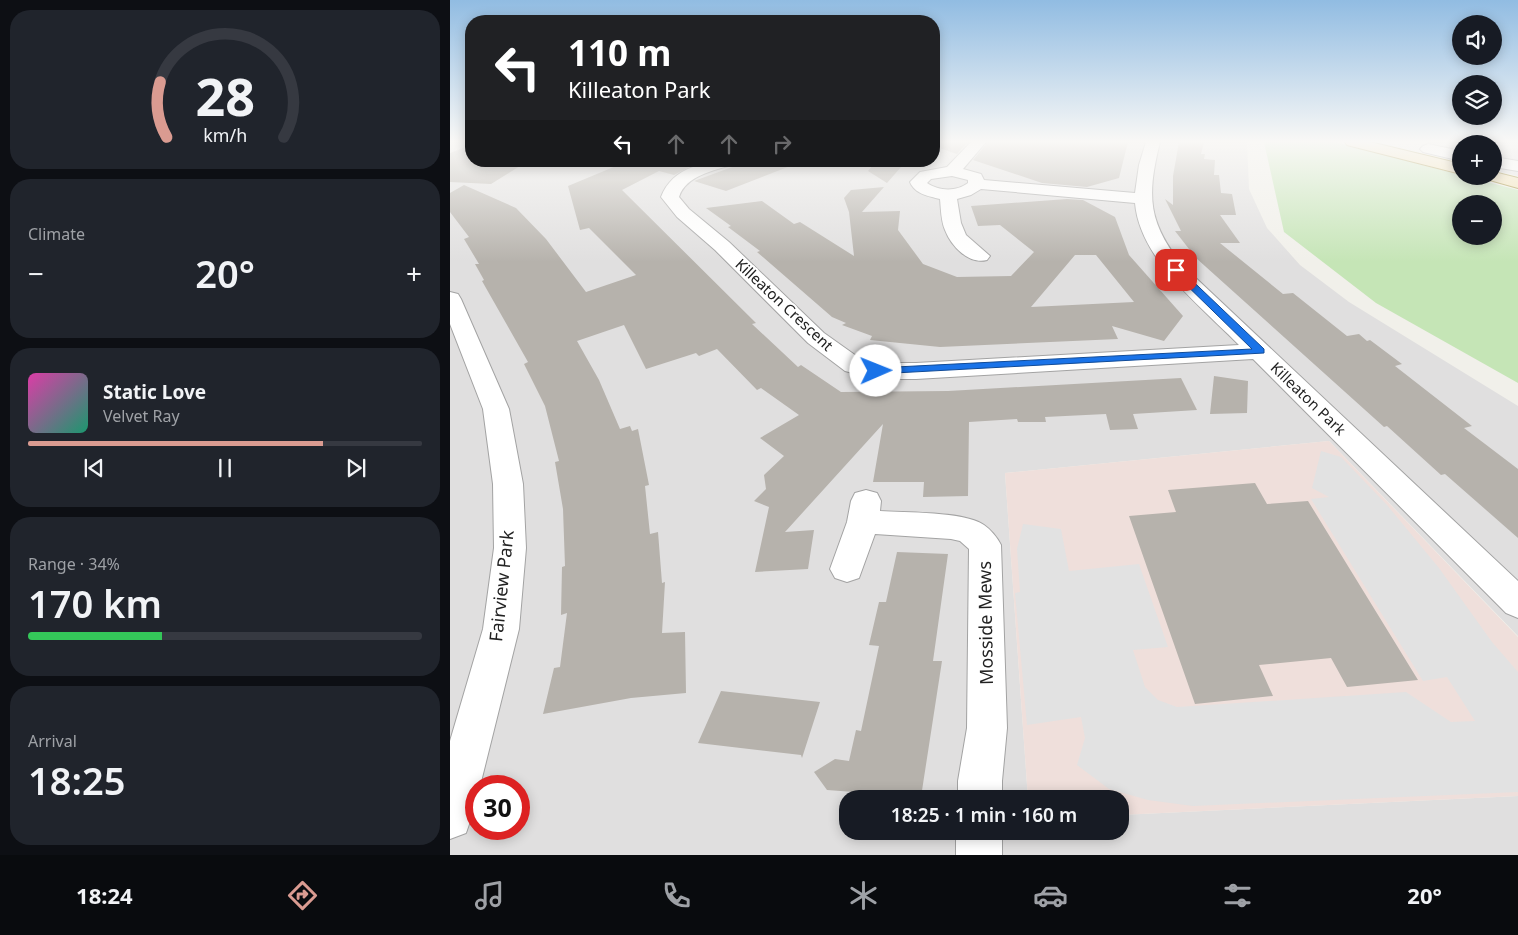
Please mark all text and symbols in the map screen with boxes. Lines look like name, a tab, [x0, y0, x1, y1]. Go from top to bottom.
map controls	[1452, 15, 1502, 245]
button: sound	[1452, 15, 1502, 65]
text: 110 m	[568, 29, 671, 76]
icon: left	[485, 35, 550, 100]
text: 28	[195, 60, 255, 131]
text: Killeaton Park	[568, 74, 710, 104]
button: layers	[1452, 75, 1502, 125]
text: km/h	[203, 123, 247, 147]
icon: left	[609, 130, 637, 158]
icon: ahead	[662, 130, 690, 158]
icon: ahead	[715, 130, 743, 158]
icon: right	[768, 130, 796, 158]
button: +	[1452, 135, 1502, 185]
button: −	[1452, 195, 1502, 245]
text: Climate	[28, 223, 85, 245]
text: 20°	[195, 247, 255, 299]
pin	[1155, 249, 1197, 291]
text: −	[28, 254, 44, 292]
text: +	[406, 254, 422, 292]
street label: Killeaton Crescent	[731, 254, 838, 355]
icon: arrive	[1162, 256, 1190, 284]
position arrow	[849, 344, 901, 396]
street label: Killeaton Park	[1267, 357, 1351, 439]
text: Static Love	[103, 379, 206, 405]
text: Velvet Ray	[103, 405, 180, 427]
icon: previous	[80, 454, 108, 482]
icon: pause	[211, 454, 239, 482]
icon: next	[342, 454, 370, 482]
street label: Fairview Park	[483, 529, 519, 643]
text: Range · 34%	[28, 553, 120, 575]
street label: Mosside Mews	[972, 561, 998, 685]
text: 170 km	[28, 577, 162, 629]
text: Arrival	[28, 730, 77, 752]
text: 18:25	[28, 754, 125, 806]
speed limit sign: 30	[465, 775, 530, 840]
text: 18:25 · 1 min · 160 m	[891, 802, 1077, 828]
icon: directions	[285, 878, 320, 913]
icon: music	[472, 878, 507, 913]
icon: phone	[659, 878, 694, 913]
icon: climate	[846, 878, 881, 913]
icon: car	[1033, 878, 1068, 913]
icon: filters	[1220, 878, 1255, 913]
text: 18:24	[76, 880, 133, 910]
text: 20°	[1407, 880, 1442, 910]

